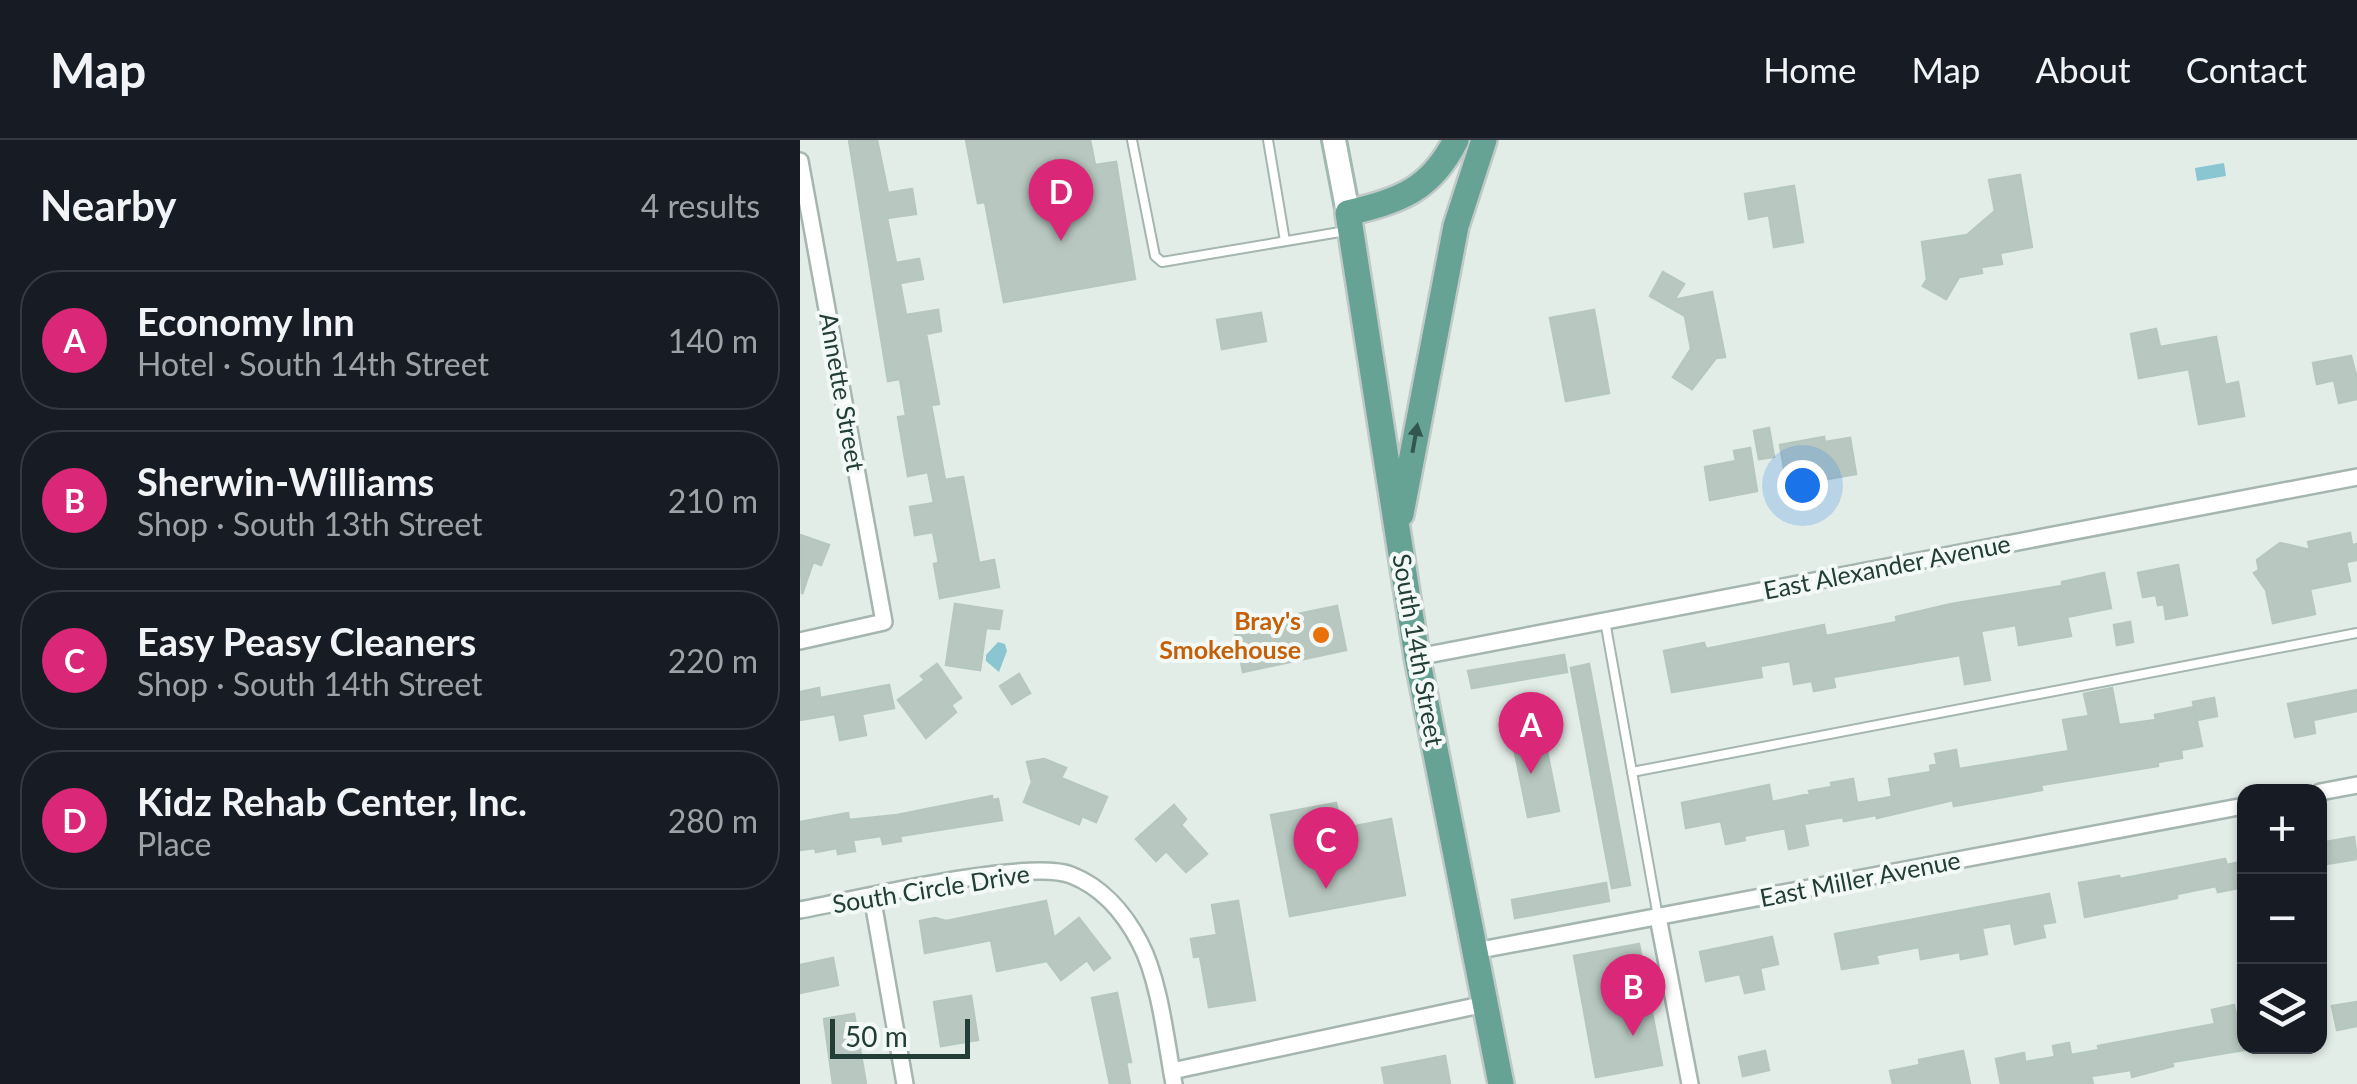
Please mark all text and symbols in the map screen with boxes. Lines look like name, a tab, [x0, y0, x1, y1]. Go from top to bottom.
text: Map	[50, 41, 146, 98]
text: Home	[1763, 48, 1856, 90]
text: Map	[1911, 48, 1980, 90]
text: About	[2035, 48, 2131, 90]
text: Contact	[2186, 48, 2307, 90]
pin: D	[1028, 158, 1094, 241]
text: Nearby	[40, 180, 177, 230]
text: 4 results	[641, 186, 760, 225]
text: Economy Inn	[137, 298, 355, 344]
street label: Annette Street	[814, 310, 872, 473]
text: A	[63, 321, 86, 360]
text: 140 m	[668, 321, 758, 360]
text: Hotel · South 14th Street	[137, 344, 489, 383]
one-way arrow	[1408, 422, 1423, 453]
text: Sherwin-Williams	[137, 458, 434, 504]
your location	[1777, 460, 1828, 511]
text: B	[64, 481, 85, 520]
text: 210 m	[668, 481, 758, 520]
text: Shop · South 13th Street	[137, 504, 482, 543]
street label: East Alexander Avenue	[1761, 527, 2013, 605]
street label: South 14th Street	[1387, 551, 1451, 749]
place label: Bray's Smokehouse	[1159, 605, 1301, 664]
text: Easy Peasy Cleaners	[137, 618, 476, 664]
marker: Bray's Smokehouse	[1310, 624, 1332, 646]
text: C	[64, 641, 85, 680]
text: 220 m	[668, 641, 758, 680]
text: Shop · South 14th Street	[137, 664, 482, 703]
pin: A	[1498, 692, 1564, 774]
text: Kidz Rehab Center, Inc.	[137, 778, 527, 824]
map controls	[2237, 784, 2327, 1054]
button: +	[2237, 784, 2327, 874]
text: D	[62, 801, 87, 840]
text: 280 m	[668, 801, 758, 840]
pin: C	[1294, 806, 1358, 889]
text: Place	[137, 824, 211, 863]
street label: East Miller Avenue	[1757, 844, 1963, 912]
street label: South Circle Drive	[830, 858, 1032, 918]
button: −	[2237, 874, 2327, 964]
pin: B	[1600, 954, 1666, 1036]
button: layers	[2237, 964, 2327, 1054]
scale bar	[830, 1014, 970, 1058]
text: 50 m	[845, 1019, 908, 1053]

